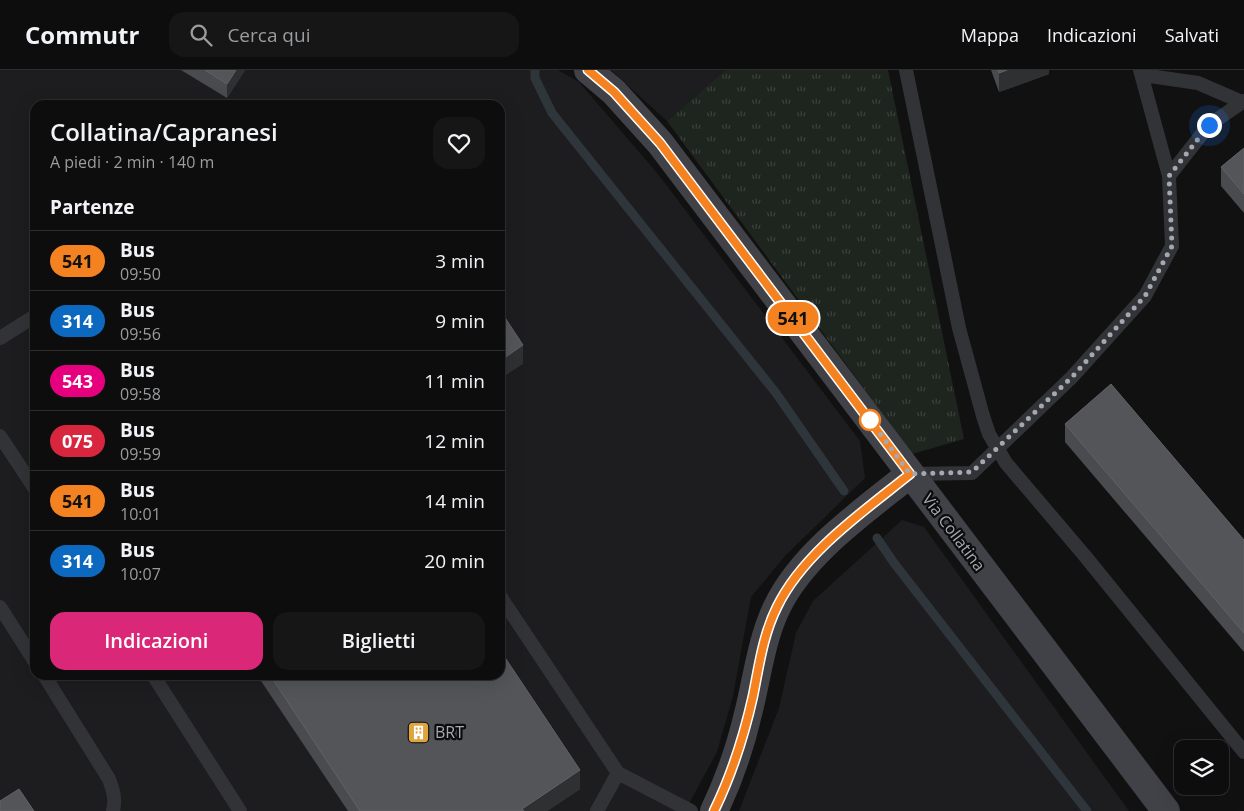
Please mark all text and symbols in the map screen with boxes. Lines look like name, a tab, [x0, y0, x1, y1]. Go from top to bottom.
search box	[169, 12, 519, 57]
text: Commutr	[25, 18, 139, 51]
icon: search	[187, 21, 215, 49]
text: Cerca qui	[227, 22, 310, 48]
text: Mappa	[961, 23, 1019, 47]
text: Indicazioni	[1047, 23, 1137, 47]
text: Salvati	[1165, 23, 1219, 47]
your location	[1197, 113, 1222, 138]
text: Collatina/Capranesi	[50, 115, 278, 148]
button: heart	[433, 117, 485, 169]
text: A piedi · 2 min · 140 m	[50, 151, 214, 173]
text: Partenze	[50, 194, 135, 220]
text: Bus	[120, 237, 155, 263]
text: 3 min	[435, 248, 485, 274]
text: 541	[62, 249, 93, 273]
text: 09:50	[120, 263, 161, 285]
text: Bus	[120, 297, 155, 323]
line badge: 541	[764, 302, 822, 334]
text: 541	[778, 306, 808, 330]
text: 9 min	[435, 308, 485, 334]
text: 314	[62, 309, 93, 333]
text: 09:56	[120, 323, 161, 345]
text: Bus	[120, 357, 155, 383]
text: 11 min	[424, 368, 485, 394]
text: 543	[62, 369, 93, 393]
text: 09:58	[120, 383, 161, 405]
unlabelled marker	[859, 409, 881, 431]
text: Bus	[120, 417, 155, 443]
text: 12 min	[424, 428, 485, 454]
text: 075	[62, 429, 93, 453]
text: 09:59	[120, 443, 161, 465]
text: Bus	[120, 477, 155, 503]
text: 14 min	[424, 488, 485, 514]
text: 541	[62, 489, 93, 513]
street label: Via Collatina	[918, 489, 990, 575]
text: 10:01	[120, 503, 161, 525]
text: Bus	[120, 537, 155, 563]
text: 20 min	[424, 548, 485, 574]
text: 314	[62, 549, 93, 573]
text: 10:07	[120, 563, 161, 585]
button: Indicazioni	[50, 612, 263, 670]
button: Biglietti	[273, 612, 485, 670]
building icon: BRT	[407, 720, 431, 744]
place label: BRT	[435, 721, 464, 743]
map controls	[1174, 740, 1229, 795]
button: layers	[1174, 740, 1229, 795]

